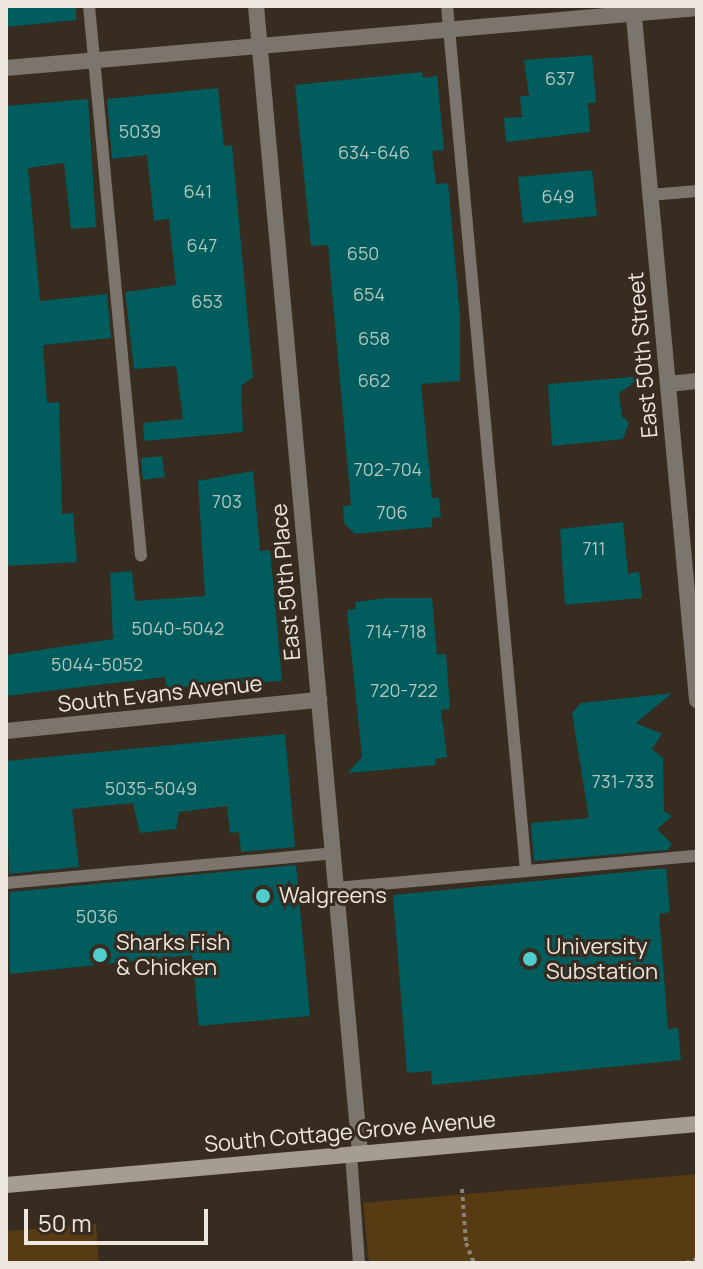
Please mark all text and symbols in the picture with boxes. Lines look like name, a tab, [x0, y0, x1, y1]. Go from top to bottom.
house number: 637	[545, 67, 575, 89]
house number: 5039	[119, 120, 161, 142]
house number: 634-646	[338, 141, 410, 163]
house number: 641	[184, 180, 212, 202]
house number: 649	[542, 185, 574, 207]
house number: 647	[187, 234, 217, 256]
house number: 650	[347, 242, 379, 264]
street label: East 50th Street	[623, 271, 663, 439]
house number: 654	[353, 283, 385, 305]
house number: 653	[191, 290, 223, 312]
house number: 658	[358, 327, 390, 349]
house number: 662	[358, 369, 390, 391]
house number: 702-704	[354, 458, 422, 480]
house number: 703	[212, 490, 242, 512]
house number: 706	[376, 501, 408, 523]
street label: East 50th Place	[266, 503, 306, 661]
house number: 711	[582, 537, 606, 559]
house number: 5040-5042	[132, 617, 224, 639]
house number: 714-718	[366, 620, 426, 642]
house number: 5044-5052	[51, 653, 143, 675]
street label: South Evans Avenue	[56, 670, 264, 718]
house number: 720-722	[370, 679, 438, 701]
house number: 731-733	[592, 770, 654, 792]
house number: 5035-5049	[105, 777, 197, 799]
place label: Walgreens	[279, 883, 387, 909]
marker: Walgreens	[254, 887, 272, 905]
house number: 5036	[76, 905, 118, 927]
place label: Sharks Fish & Chicken	[116, 929, 230, 980]
place label: University Substation	[546, 933, 658, 984]
marker: Sharks Fish & Chicken	[91, 946, 109, 964]
marker: University Substation	[521, 950, 539, 968]
street label: South Cottage Grove Avenue	[203, 1106, 497, 1158]
scale bar	[28, 1193, 212, 1243]
text: 50 m	[38, 1206, 92, 1239]

